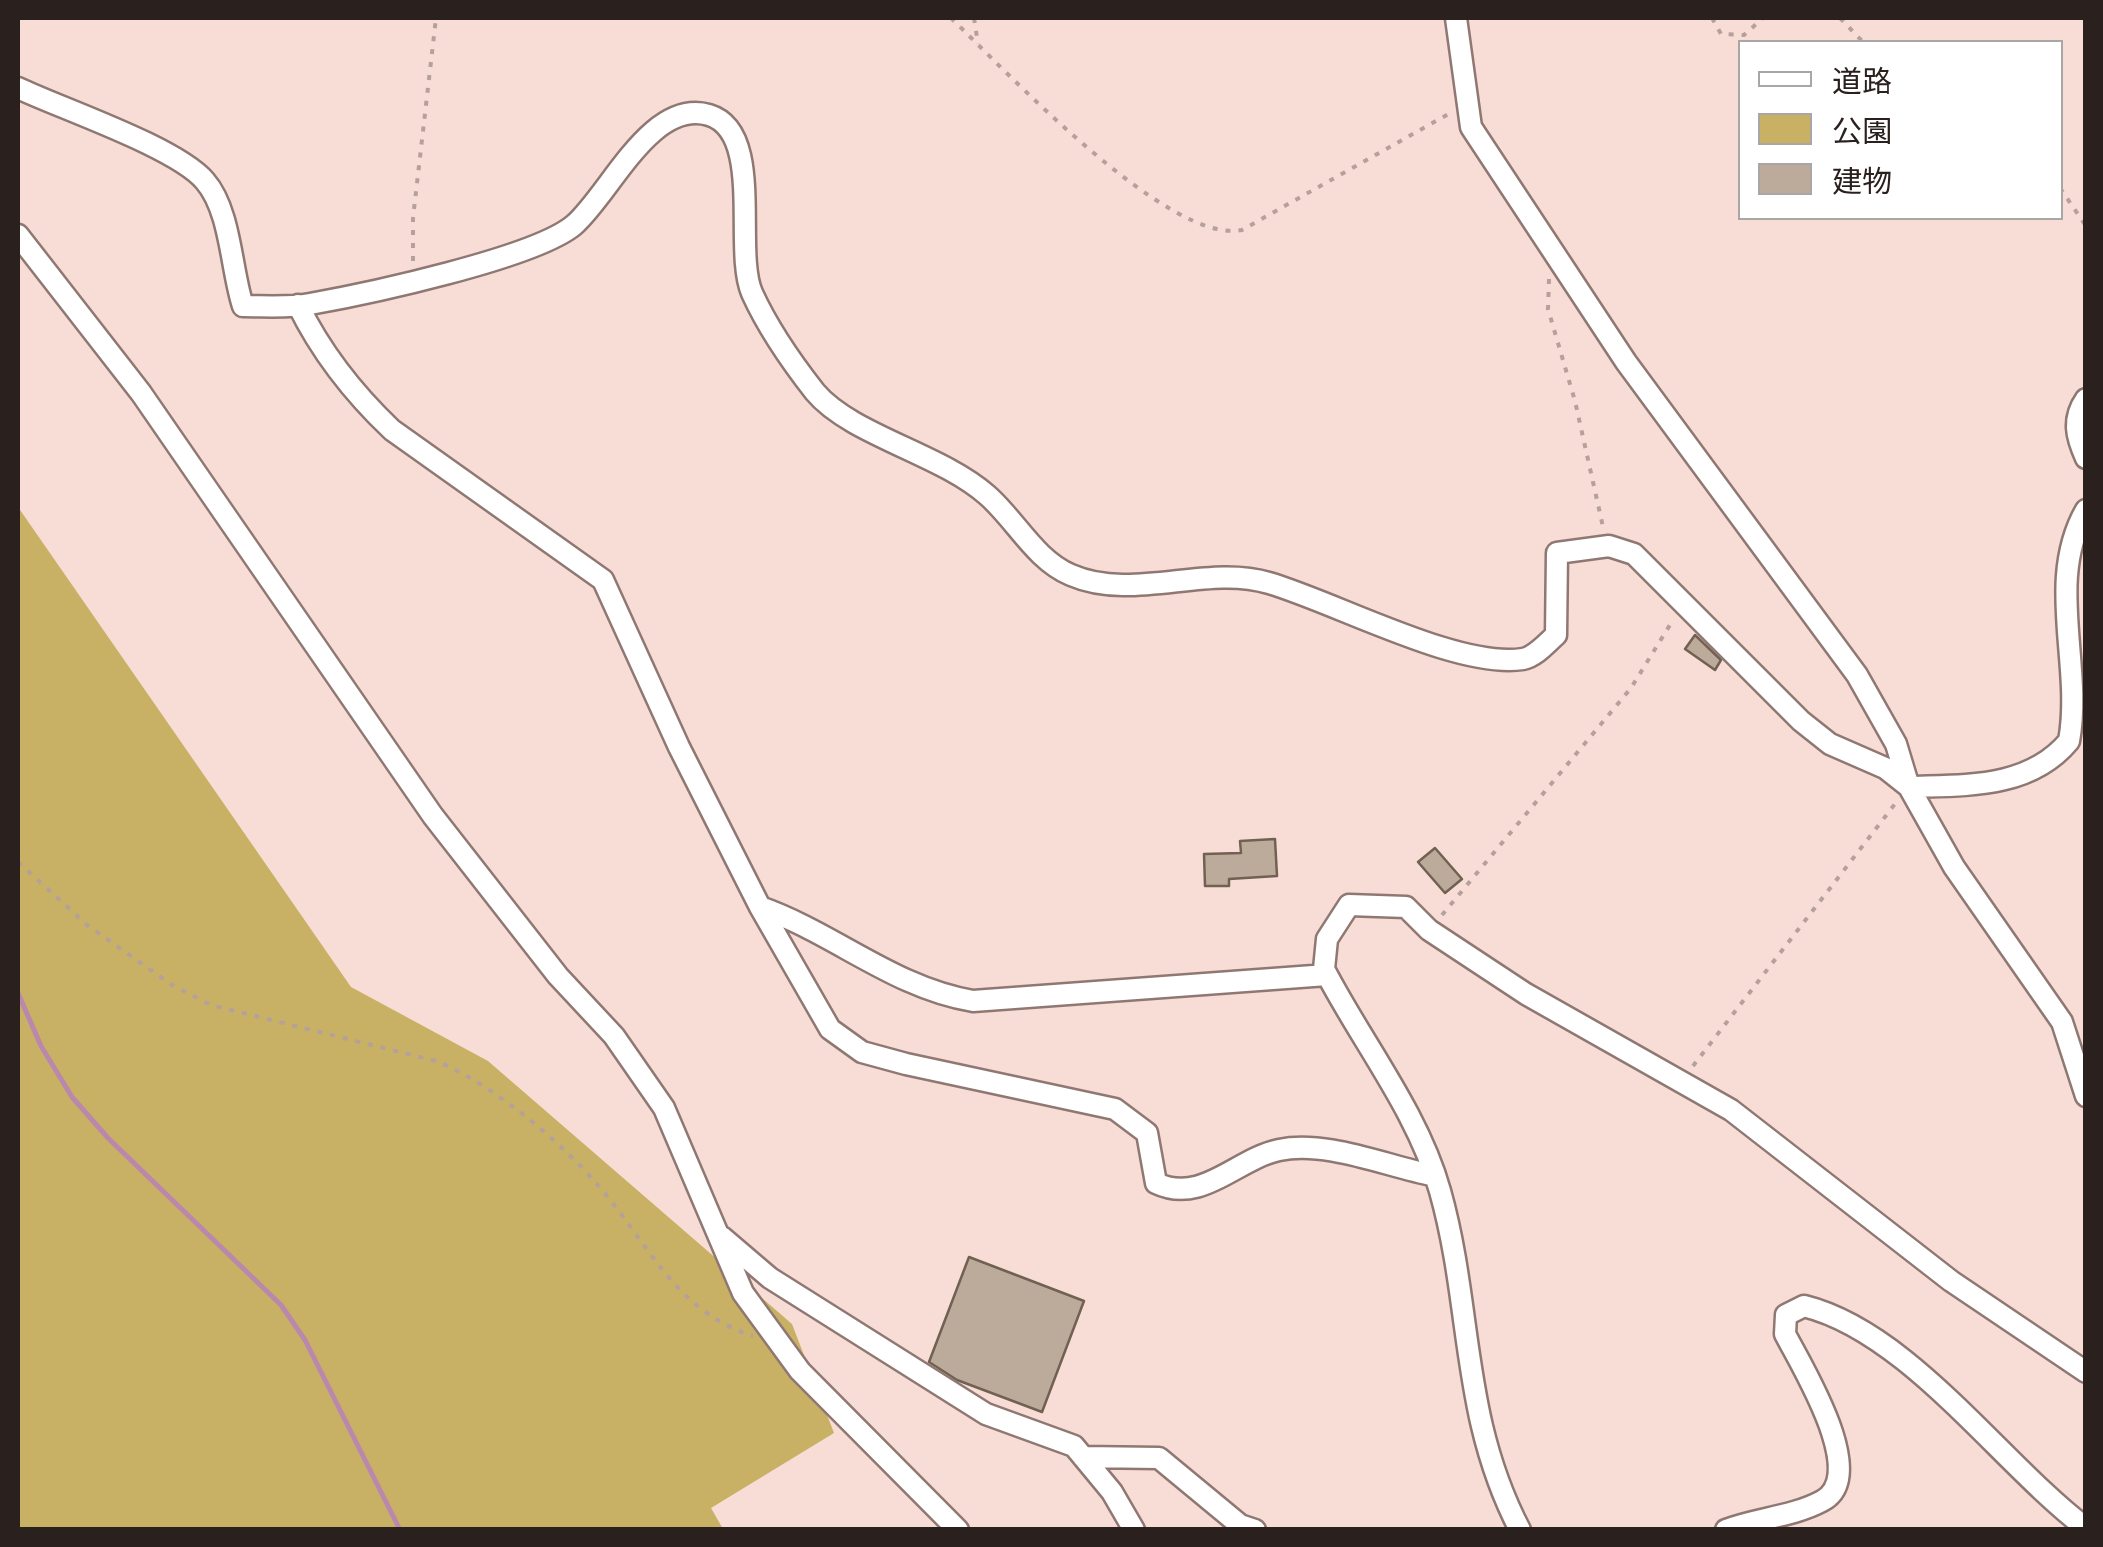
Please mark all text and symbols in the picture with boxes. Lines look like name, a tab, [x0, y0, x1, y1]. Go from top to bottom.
legend	[1738, 40, 2063, 220]
text: 道路	[1832, 62, 1892, 101]
text: 公園	[1832, 112, 1892, 151]
text: 建物	[1832, 162, 1892, 201]

